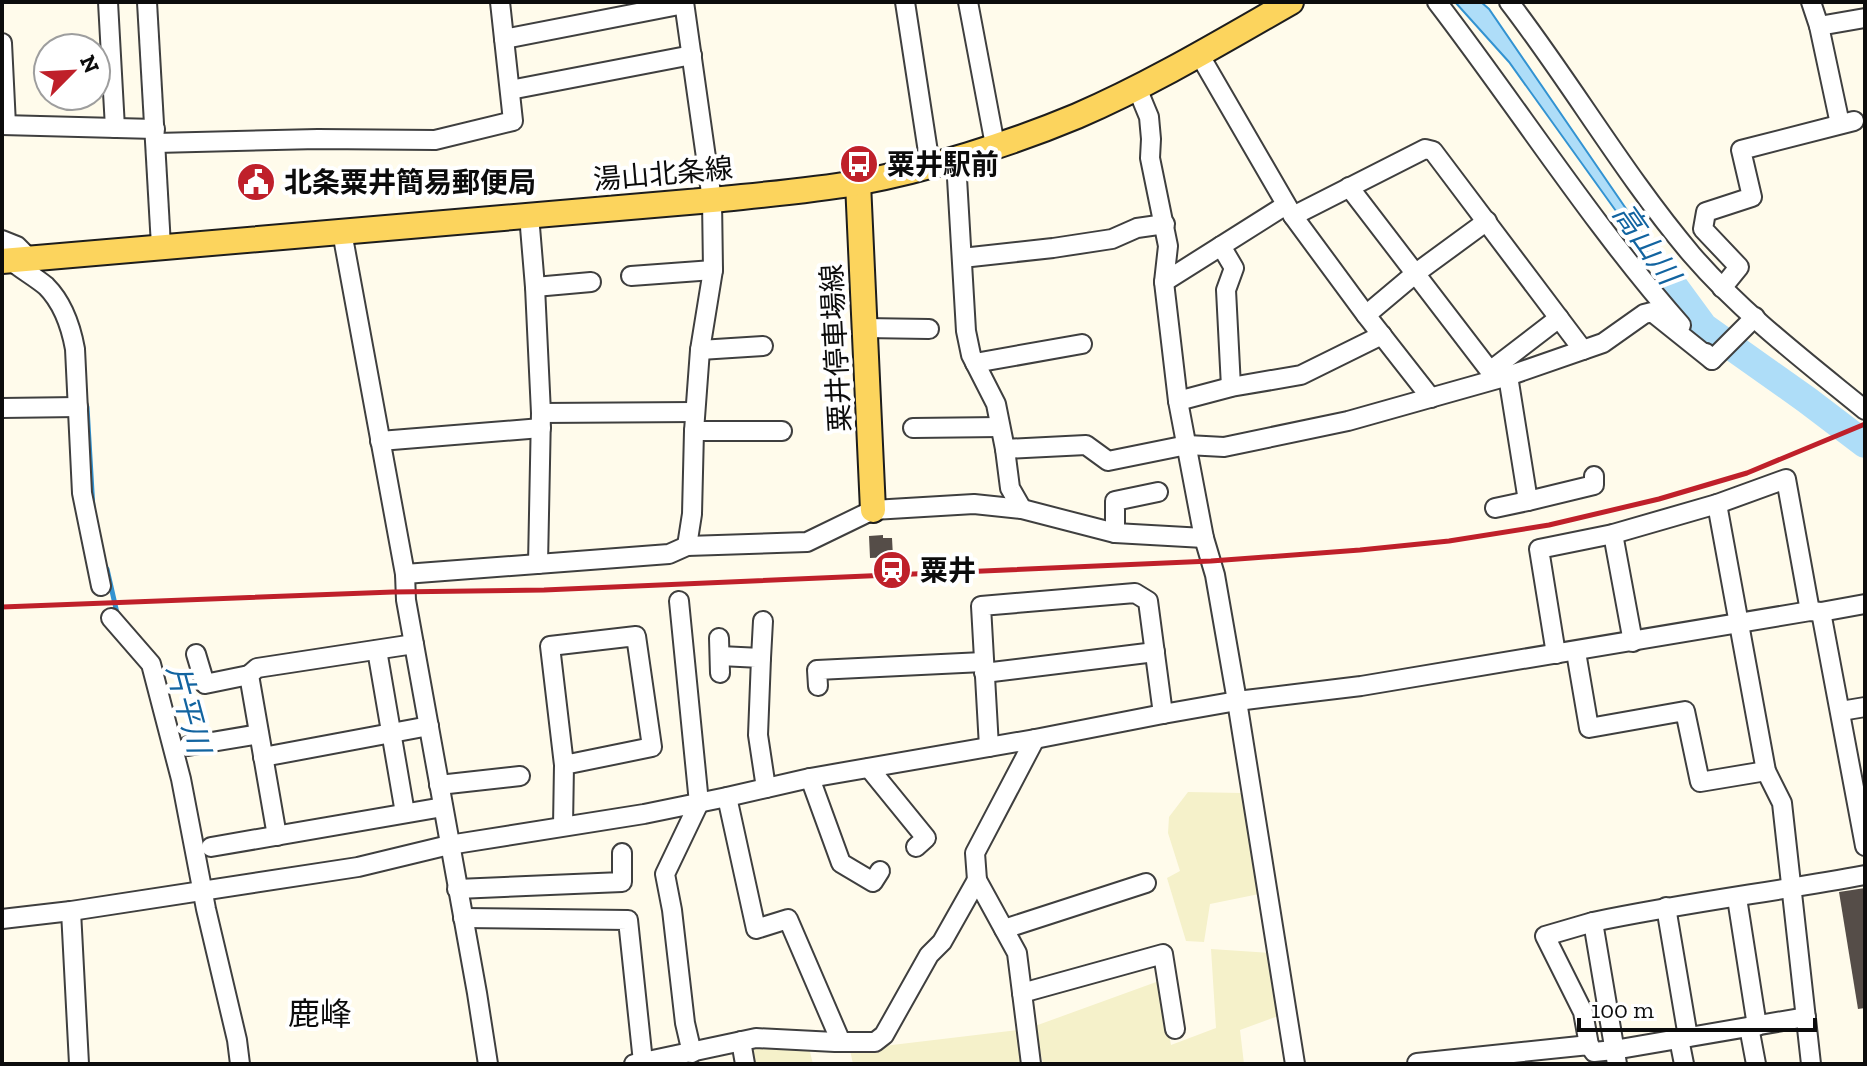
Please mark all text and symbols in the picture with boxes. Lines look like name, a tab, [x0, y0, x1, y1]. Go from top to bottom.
north arrow	[32, 32, 112, 112]
text: N	[74, 51, 106, 77]
bus stop icon: 粟井駅前	[838, 143, 880, 185]
place label: 粟井駅前	[887, 148, 999, 181]
street label: 湯山北条線	[592, 151, 734, 197]
public building icon: 北条粟井簡易郵便局	[235, 161, 277, 203]
place label: 北条粟井簡易郵便局	[284, 166, 536, 199]
water label: 高山川	[1605, 197, 1688, 294]
street label: 粟井停車場線	[815, 263, 857, 433]
station icon: 粟井	[871, 549, 913, 591]
place label: 粟井	[920, 554, 976, 587]
water label: 片平川	[159, 661, 218, 760]
scale bar	[1579, 982, 1815, 1032]
district label: 鹿峰	[288, 995, 352, 1033]
text: 100 m	[1591, 995, 1654, 1024]

